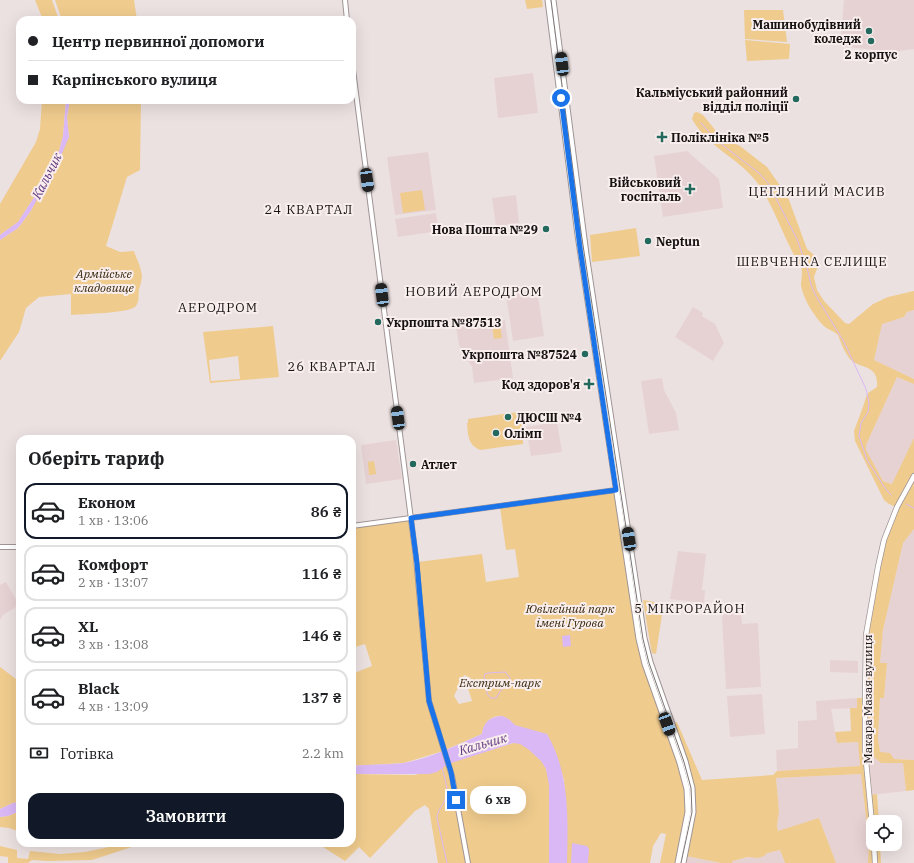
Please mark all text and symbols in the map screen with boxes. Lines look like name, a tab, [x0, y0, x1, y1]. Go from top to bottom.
place label: Машинобудівний коледж	[752, 17, 862, 46]
marker: Машинобудівний коледж	[864, 26, 874, 36]
text: Центр первинної допомоги	[52, 32, 264, 51]
marker: 2 корпус	[866, 36, 876, 46]
place label: 2 корпус	[845, 47, 898, 62]
car	[555, 51, 569, 77]
text: Карпінського вулиця	[52, 70, 217, 89]
place label: Кальміуський районний відділ поліції	[636, 85, 789, 114]
route start	[552, 89, 570, 107]
marker: Кальміуський районний відділ поліції	[791, 94, 801, 104]
place label: Поліклініка №5	[671, 130, 769, 145]
marker: Поліклініка №5	[656, 131, 668, 143]
water label: Кальчик	[28, 149, 66, 203]
car	[359, 167, 375, 193]
place label: Військовий госпіталь	[609, 175, 681, 204]
marker: Військовий госпіталь	[684, 183, 696, 195]
district label: ЦЕГЛЯНИЙ МАСИВ	[748, 183, 886, 200]
district label: 24 КВАРТАЛ	[265, 201, 353, 218]
place label: Нова Пошта №29	[432, 222, 538, 237]
marker: Нова Пошта №29	[541, 224, 551, 234]
place label: Neptun	[656, 234, 700, 249]
marker: Neptun	[643, 236, 653, 246]
district label: ШЕВЧЕНКА СЕЛИЩЕ	[736, 253, 888, 270]
park label: Армійське кладовище	[74, 266, 135, 295]
car	[375, 282, 389, 308]
district label: НОВИЙ АЕРОДРОМ	[405, 283, 543, 300]
district label: АЕРОДРОМ	[178, 299, 258, 316]
place label: Укрпошта №87513	[386, 315, 501, 330]
marker: Укрпошта №87513	[373, 317, 383, 327]
place label: Укрпошта №87524	[462, 347, 577, 362]
marker: Укрпошта №87524	[580, 349, 590, 359]
district label: 26 КВАРТАЛ	[288, 358, 376, 375]
place label: Код здоров'я	[501, 377, 580, 392]
marker: Код здоров'я	[583, 378, 595, 390]
car	[390, 405, 406, 431]
place label: ДЮСШ №4	[516, 410, 582, 425]
marker: ДЮСШ №4	[503, 412, 513, 422]
place label: Олімп	[504, 426, 542, 441]
marker: Олімп	[491, 428, 501, 438]
text: Оберіть тариф	[28, 447, 164, 470]
place label: Атлет	[421, 457, 457, 472]
marker: Атлет	[408, 459, 418, 469]
icon: car	[30, 493, 66, 529]
text: Економ	[78, 493, 136, 512]
text: 86 ₴	[311, 502, 342, 521]
text: 1 хв · 13:06	[78, 512, 149, 529]
car	[621, 526, 637, 552]
icon: car	[30, 555, 66, 591]
text: Комфорт	[78, 555, 148, 574]
text: 116 ₴	[302, 564, 342, 583]
text: 2 хв · 13:07	[78, 574, 149, 591]
district label: 5 МІКРОРАЙОН	[634, 600, 746, 617]
park label: Ювілейний парк імені Гурова	[525, 601, 615, 630]
icon: car	[30, 617, 66, 653]
text: XL	[78, 617, 98, 636]
text: 146 ₴	[302, 626, 342, 645]
street label: Макара Мазая вулиця	[860, 634, 875, 764]
text: 3 хв · 13:08	[78, 636, 149, 653]
park label: Екстрим-парк	[458, 675, 541, 690]
icon: car	[30, 679, 66, 715]
text: Black	[78, 679, 119, 698]
text: 137 ₴	[302, 688, 342, 707]
text: 4 хв · 13:09	[78, 698, 149, 715]
car	[657, 711, 677, 737]
water label: Кальчик	[456, 729, 510, 759]
icon: cash	[28, 742, 50, 764]
text: Готівка	[60, 744, 114, 763]
text: 2.2 km	[302, 745, 344, 762]
callout: 6 хв	[470, 786, 526, 814]
route end	[447, 791, 465, 809]
text: 6 хв	[485, 791, 511, 808]
button: Замовити	[28, 793, 344, 839]
map controls	[866, 815, 902, 851]
button: locate	[866, 815, 902, 851]

